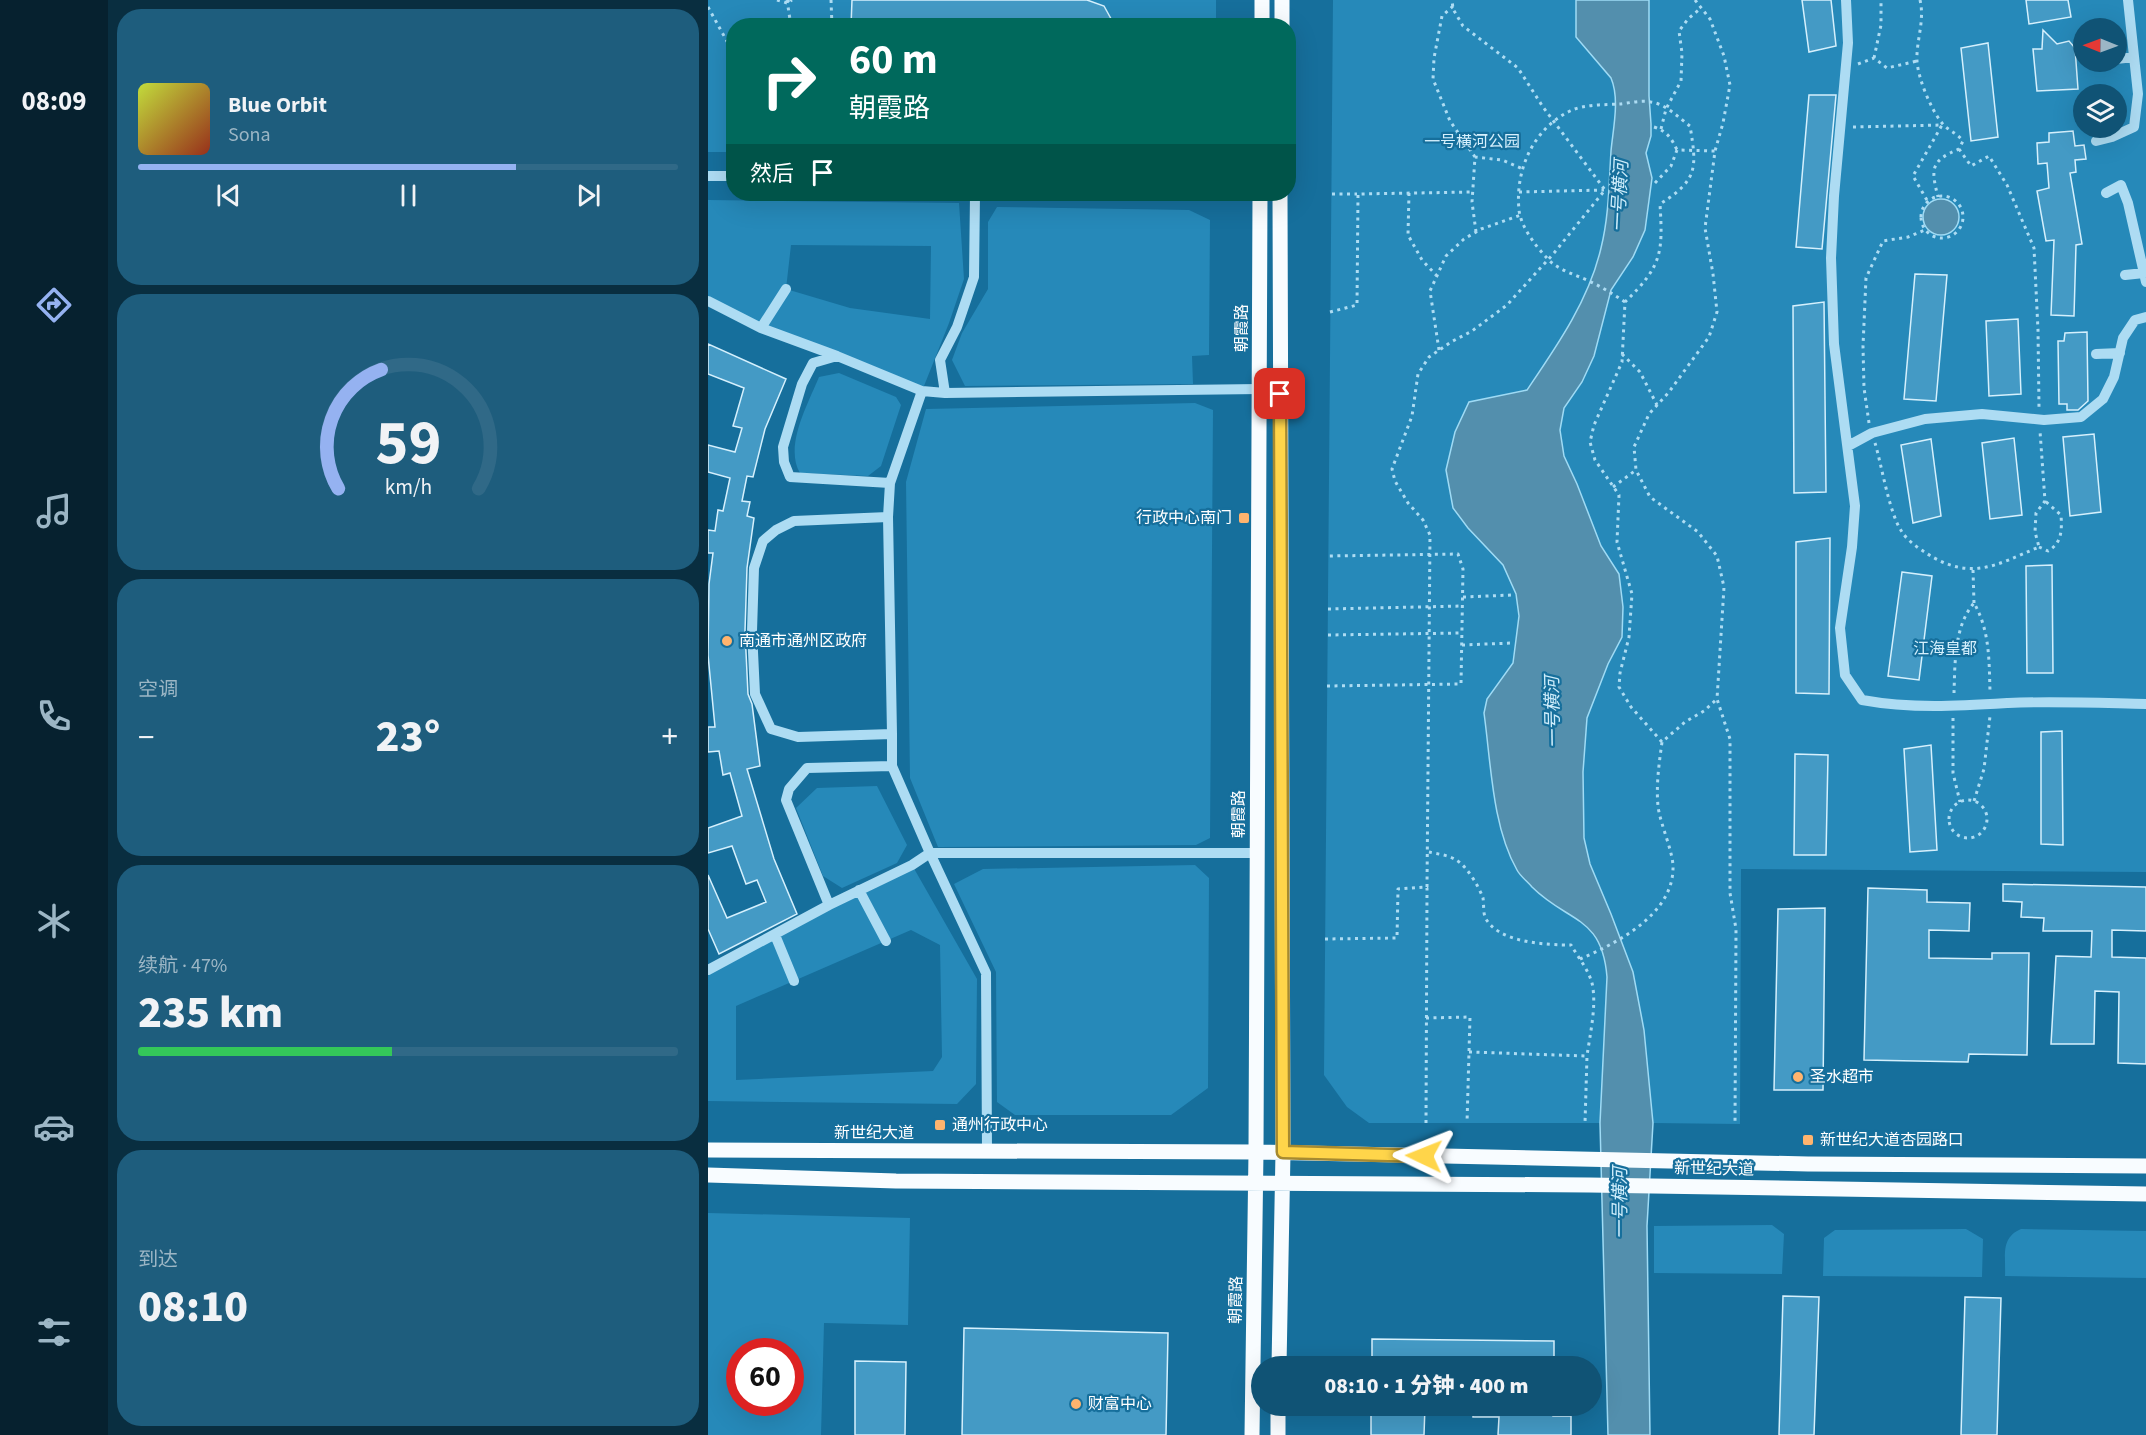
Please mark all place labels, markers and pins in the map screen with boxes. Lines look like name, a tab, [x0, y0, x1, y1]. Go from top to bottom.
pin	[1254, 368, 1305, 419]
place label: 行政中心南门	[1136, 507, 1232, 529]
marker: 行政中心南门	[1237, 511, 1251, 525]
place label: 南通市通州区政府	[739, 630, 867, 652]
marker: 南通市通州区政府	[720, 634, 734, 648]
place label: 圣水超市	[1810, 1066, 1874, 1088]
marker: 圣水超市	[1791, 1070, 1805, 1084]
place label: 通州行政中心	[952, 1114, 1048, 1136]
marker: 通州行政中心	[933, 1118, 947, 1132]
place label: 新世纪大道杏园路口	[1820, 1129, 1964, 1151]
marker: 新世纪大道杏园路口	[1801, 1133, 1815, 1147]
place label: 财富中心	[1088, 1393, 1152, 1415]
marker: 财富中心	[1069, 1397, 1083, 1411]

